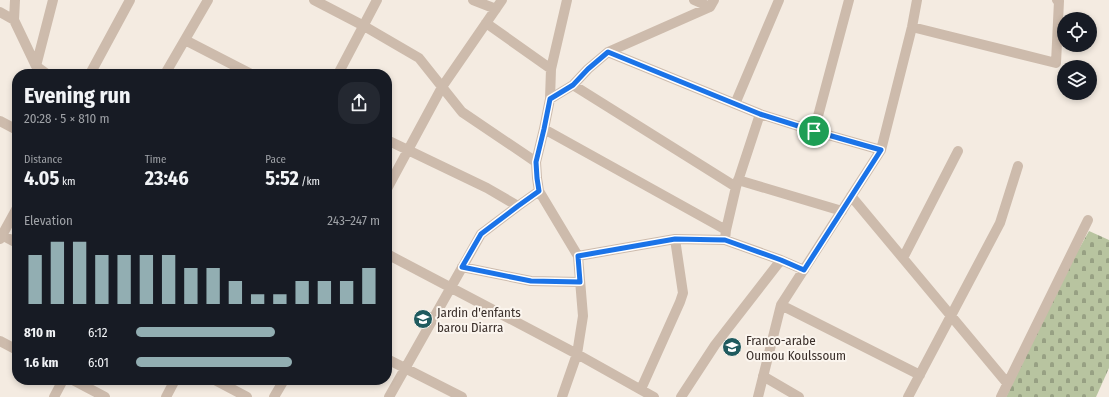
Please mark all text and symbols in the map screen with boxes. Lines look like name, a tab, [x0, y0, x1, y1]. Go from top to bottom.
map controls	[1057, 12, 1097, 100]
button: locate	[1057, 12, 1097, 52]
button: layers	[1057, 60, 1097, 100]
text: Evening run	[24, 82, 131, 109]
button: share	[338, 82, 380, 124]
text: 20:28 · 5 × 810 m	[24, 111, 109, 126]
pin	[797, 114, 831, 148]
icon: arrive	[803, 120, 825, 142]
text: Distance	[24, 153, 63, 166]
text: Time	[145, 153, 166, 166]
text: Pace	[265, 153, 286, 166]
text: 4.05	[24, 166, 59, 190]
text: 23:46	[145, 166, 189, 190]
text: 5:52	[265, 166, 299, 190]
text: km	[59, 175, 76, 188]
text: /km	[299, 175, 320, 188]
text: Elevation	[24, 213, 73, 228]
text: 243–247 m	[327, 213, 380, 228]
place label: Jardin d'enfants barou Diarra	[437, 305, 521, 335]
school or university icon: Jardin d'enfants barou Diarra	[412, 308, 434, 330]
text: 810 m	[24, 325, 56, 340]
text: 6:12	[88, 325, 107, 340]
place label: Franco-arabe Oumou Koulssoum	[746, 333, 846, 363]
school or university icon: Franco-arabe Oumou Koulssoum	[721, 336, 743, 358]
text: 1.6 km	[24, 355, 58, 370]
text: 6:01	[88, 355, 109, 370]

